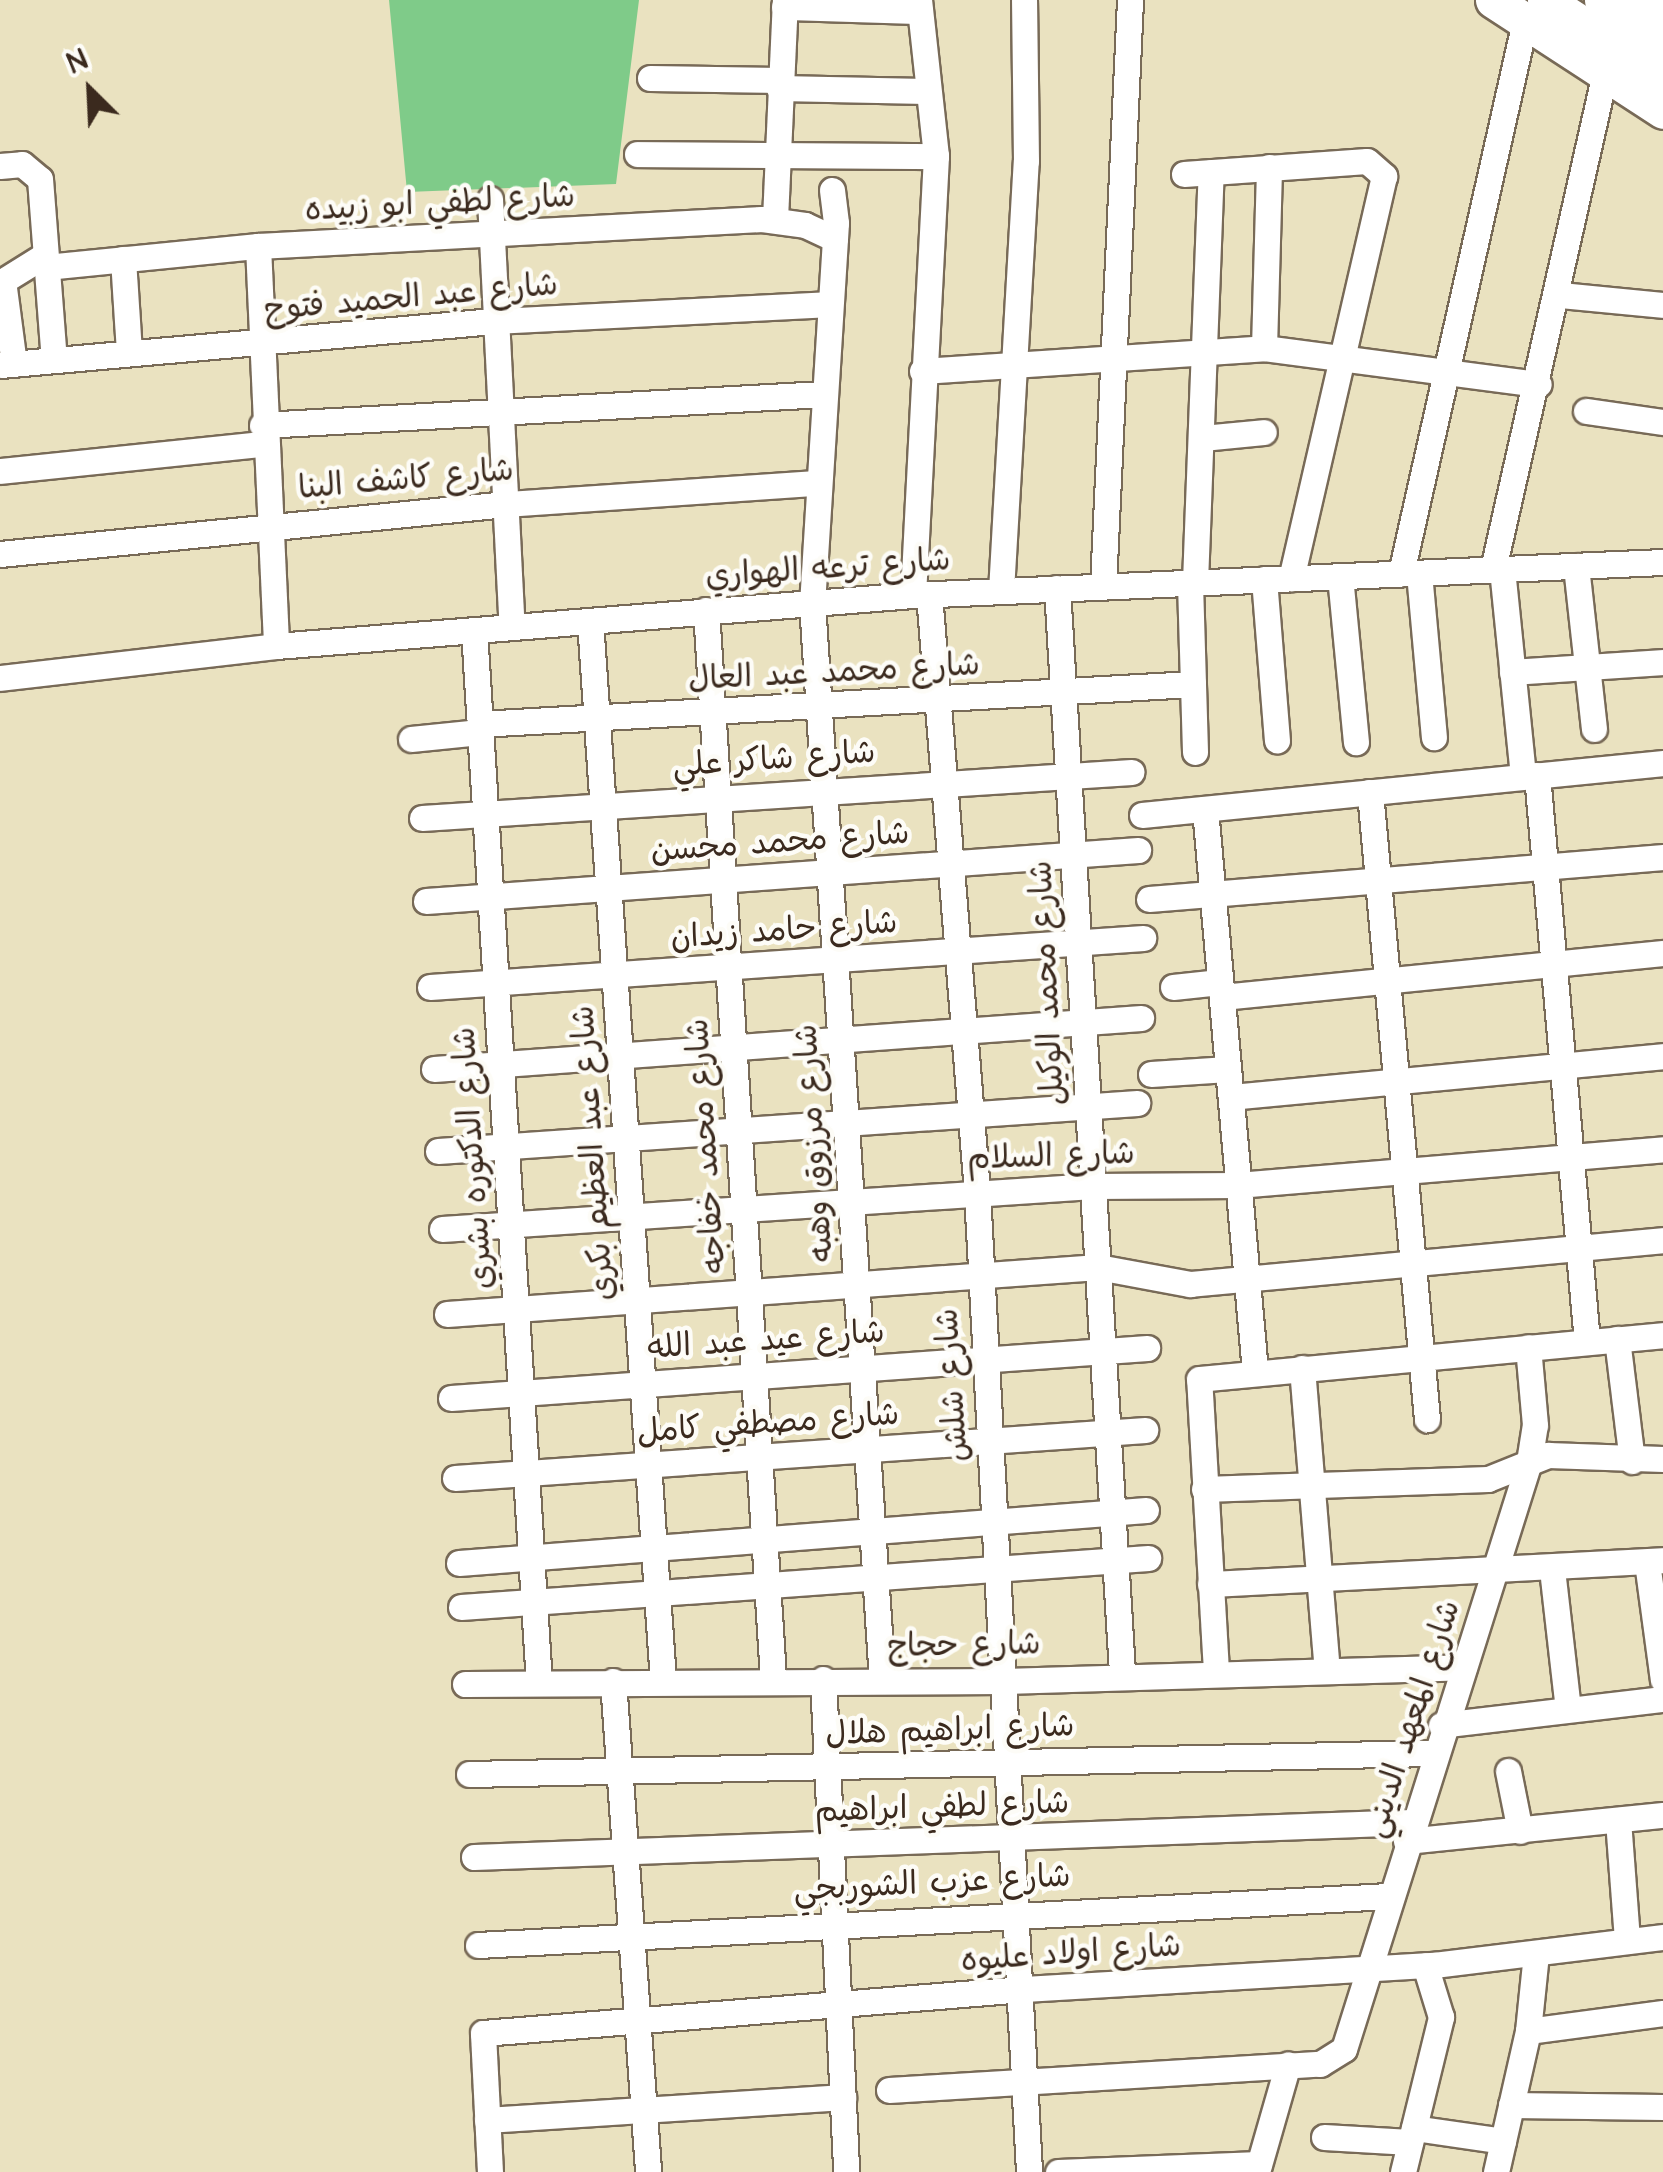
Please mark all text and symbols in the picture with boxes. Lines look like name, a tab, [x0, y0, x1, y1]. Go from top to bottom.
north arrow	[40, 40, 140, 140]
text: N	[62, 41, 94, 84]
street label: شارع لطفي ابو زبيده	[304, 178, 576, 230]
street label: شارع عبد الحميد فتوح	[262, 266, 560, 330]
street label: شارع كاشف البنا	[297, 451, 515, 509]
street label: شارع ترعه الهواري	[704, 541, 952, 597]
street label: شارع محمد عبد العال	[687, 646, 981, 700]
street label: شارع شاكر علي	[671, 734, 877, 786]
street label: شارع محمد محسن	[649, 815, 911, 871]
street label: شارع محمد الوكيل	[1022, 860, 1074, 1106]
street label: شارع حامد زيدان	[669, 904, 899, 958]
street label: شارع عبد العظيم بكري	[565, 1004, 623, 1302]
street label: شارع محمد خفاجه	[679, 1017, 735, 1275]
street label: شارع مرزوق وهبه	[788, 1023, 842, 1263]
street label: شارع الدكتوره بشري	[446, 1026, 502, 1290]
street label: شارع السلام	[966, 1135, 1136, 1179]
street label: شارع شلش	[928, 1307, 978, 1463]
street label: شارع عيد عبد الله	[646, 1314, 886, 1368]
street label: شارع مصطفي كامل	[636, 1396, 900, 1452]
street label: شارع المعهد الديني	[1357, 1595, 1469, 1843]
street label: شارع حجاج	[887, 1625, 1041, 1667]
street label: شارع ابراهيم هلال	[825, 1707, 1075, 1755]
street label: شارع لطفي ابراهيم	[814, 1784, 1070, 1832]
street label: شارع عزب الشوربجي	[793, 1858, 1071, 1910]
street label: شارع اولاد عليوه	[960, 1927, 1182, 1981]

